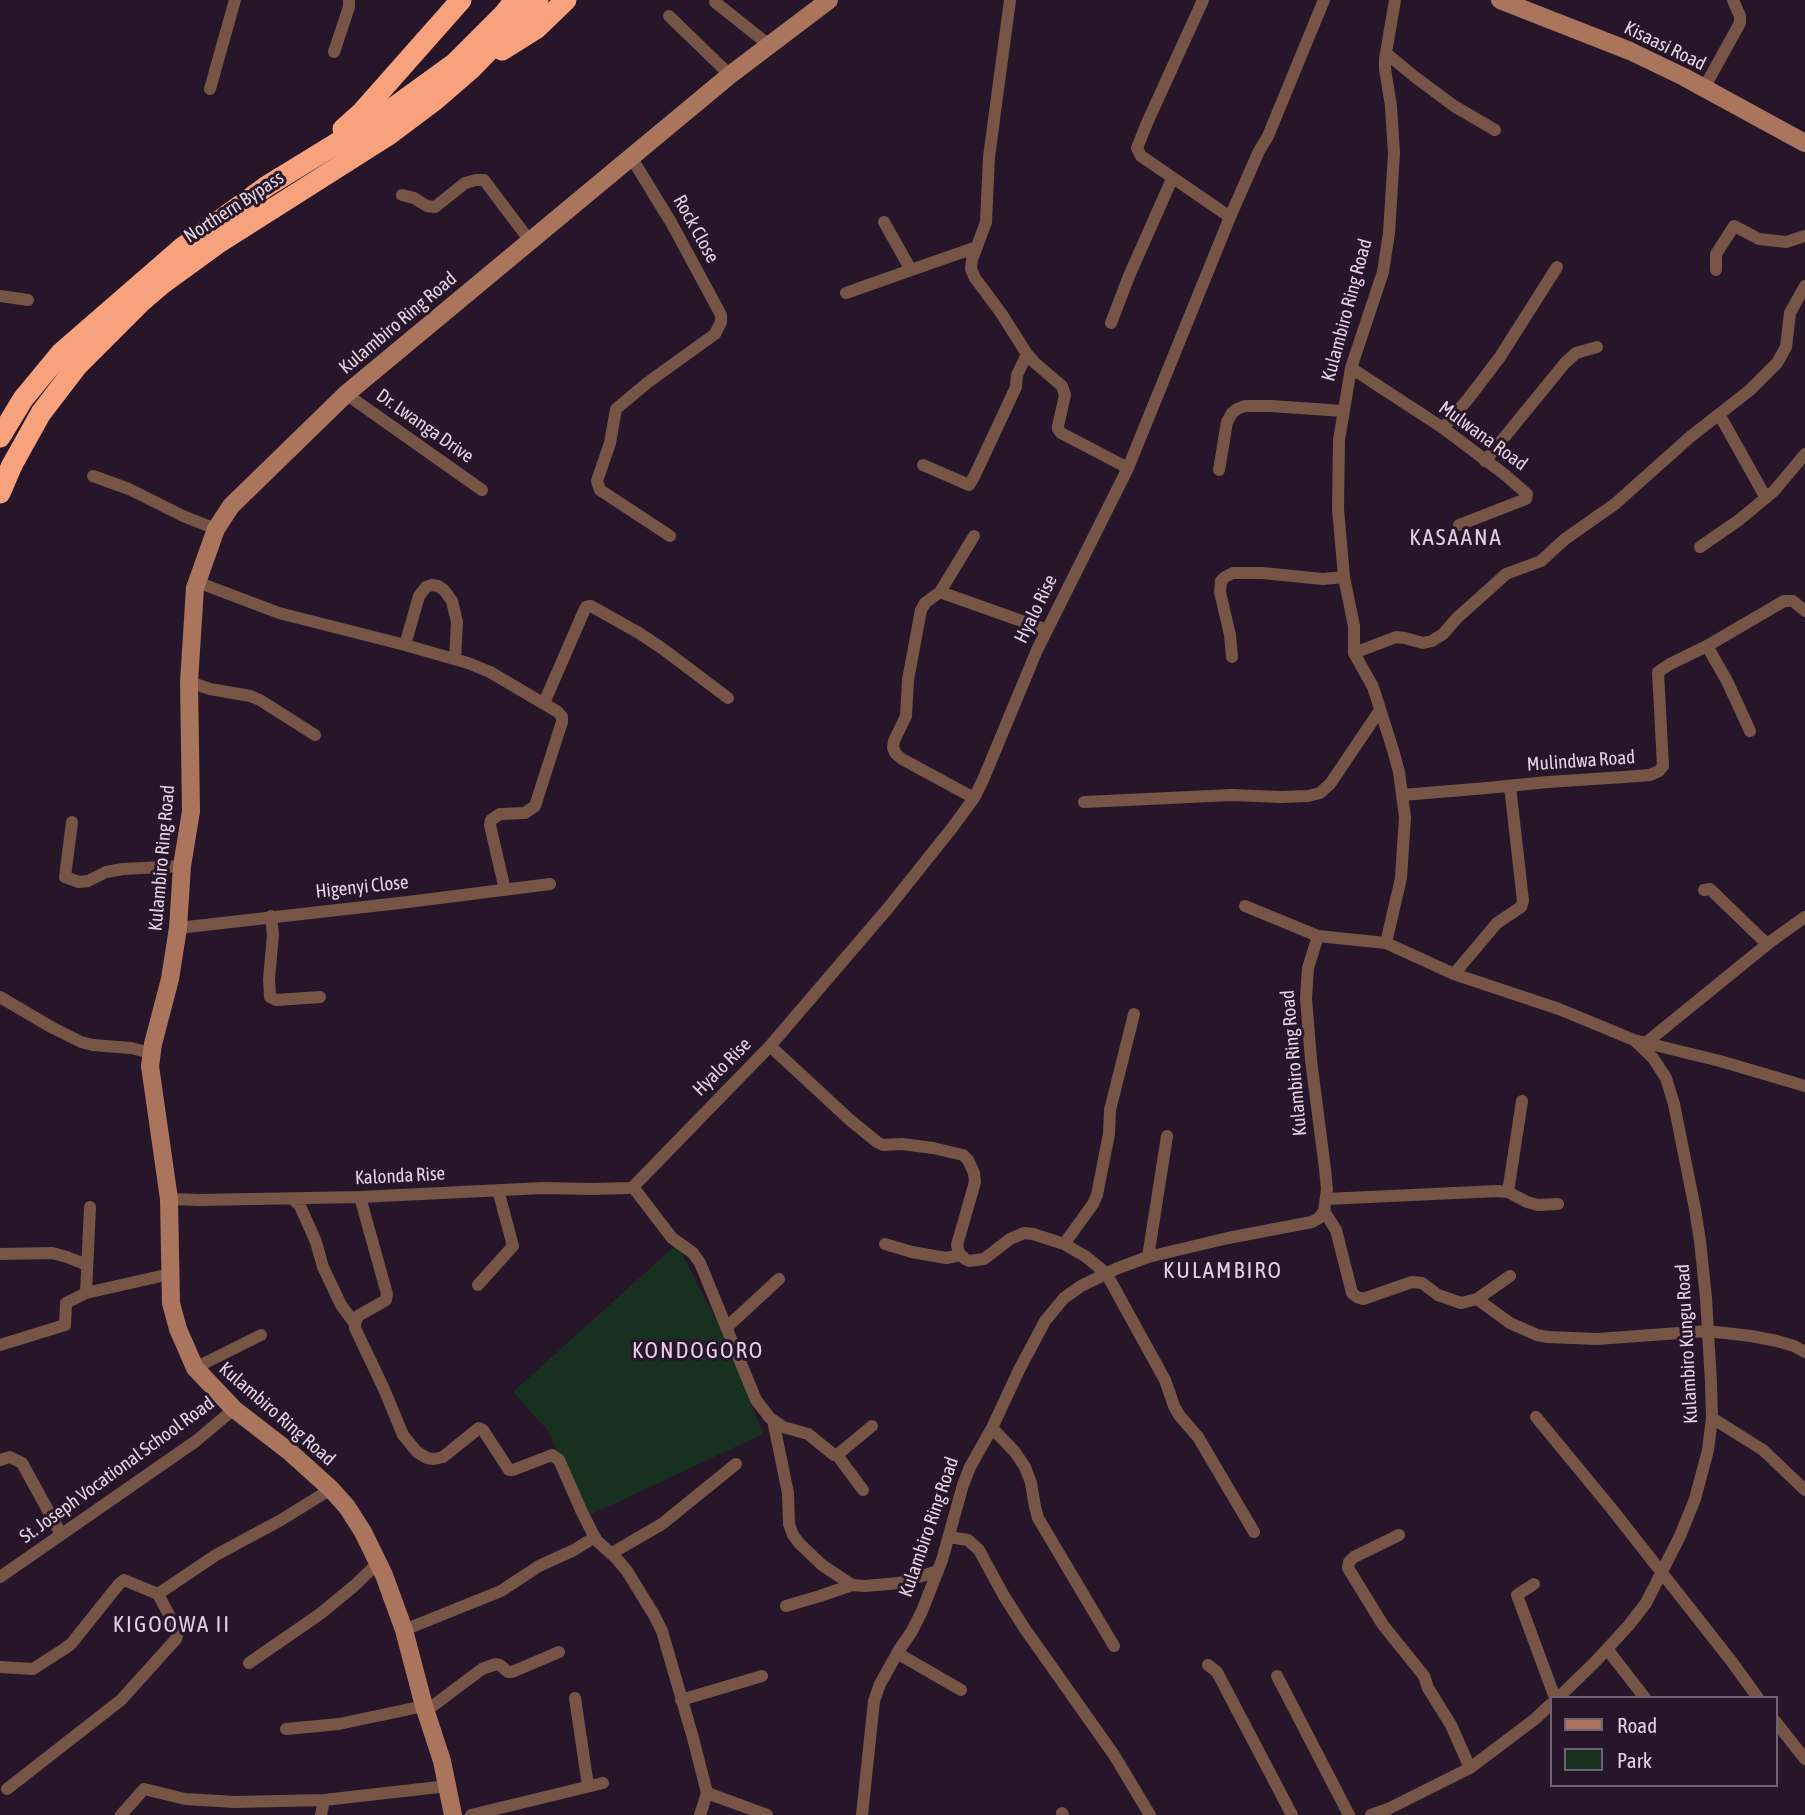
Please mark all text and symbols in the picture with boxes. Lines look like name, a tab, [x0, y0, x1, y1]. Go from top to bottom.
street label: Kisaasi Road	[1620, 16, 1710, 76]
street label: Northern Bypass	[180, 166, 288, 248]
street label: Rock Close	[668, 191, 724, 267]
street label: Kulambiro Ring Road	[1317, 236, 1377, 384]
street label: Kulambiro Ring Road	[335, 267, 461, 379]
street label: Dr. Lwanga Drive	[372, 384, 478, 468]
street label: Mulwana Road	[1434, 396, 1532, 476]
district label: KASAANA	[1410, 524, 1502, 552]
street label: Hyalo Rise	[1010, 571, 1062, 647]
street label: Mulindwa Road	[1526, 746, 1636, 776]
street label: Kulambiro Ring Road	[144, 784, 180, 932]
street label: Higenyi Close	[314, 871, 410, 903]
street label: Kulambiro Ring Road	[1276, 989, 1312, 1137]
street label: Hyalo Rise	[688, 1033, 756, 1101]
street label: Kalonda Rise	[354, 1162, 446, 1190]
district label: KULAMBIRO	[1164, 1257, 1282, 1285]
street label: Kulambiro Kungu Road	[1671, 1263, 1703, 1425]
district label: KONDOGORO	[633, 1337, 763, 1365]
street label: Kulambiro Ring Road	[214, 1357, 340, 1471]
street label: St. Joseph Vocational School Road	[15, 1392, 219, 1548]
street label: Kulambiro Ring Road	[894, 1454, 964, 1600]
district label: KIGOOWA II	[114, 1611, 230, 1639]
legend	[1549, 1696, 1777, 1787]
text: Road	[1617, 1713, 1657, 1737]
text: Park	[1617, 1748, 1652, 1772]

